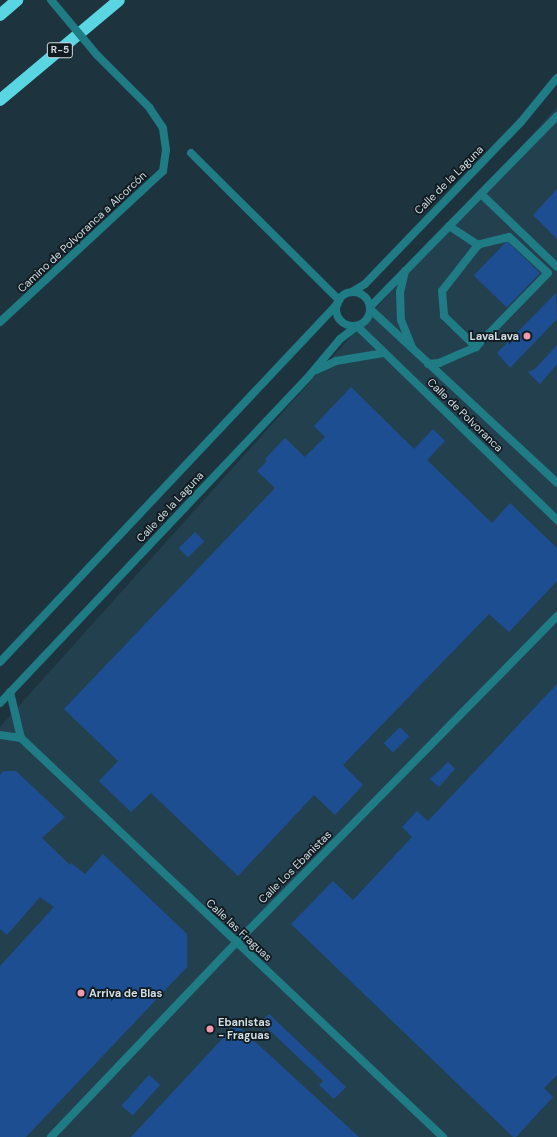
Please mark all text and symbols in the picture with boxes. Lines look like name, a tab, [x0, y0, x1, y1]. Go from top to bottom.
road number: R-5	[46, 42, 74, 58]
street label: Calle de la Laguna	[412, 143, 486, 217]
street label: Camino de Polvoranca a Alcorcón	[15, 169, 149, 295]
place label: LavaLava	[470, 329, 519, 343]
marker: LavaLava	[522, 331, 532, 341]
street label: Calle de Polvoranca	[425, 376, 505, 454]
street label: Calle de la Laguna	[134, 469, 206, 545]
street label: Calle Los Ebanistas	[256, 828, 334, 906]
street label: Calle las Fraguas	[204, 896, 274, 964]
place label: Arriva de Blas	[89, 986, 162, 1000]
marker: Arriva de Blas	[76, 988, 86, 998]
place label: Ebanistas - Fraguas	[218, 1016, 271, 1042]
marker: Ebanistas - Fraguas	[205, 1024, 215, 1034]

